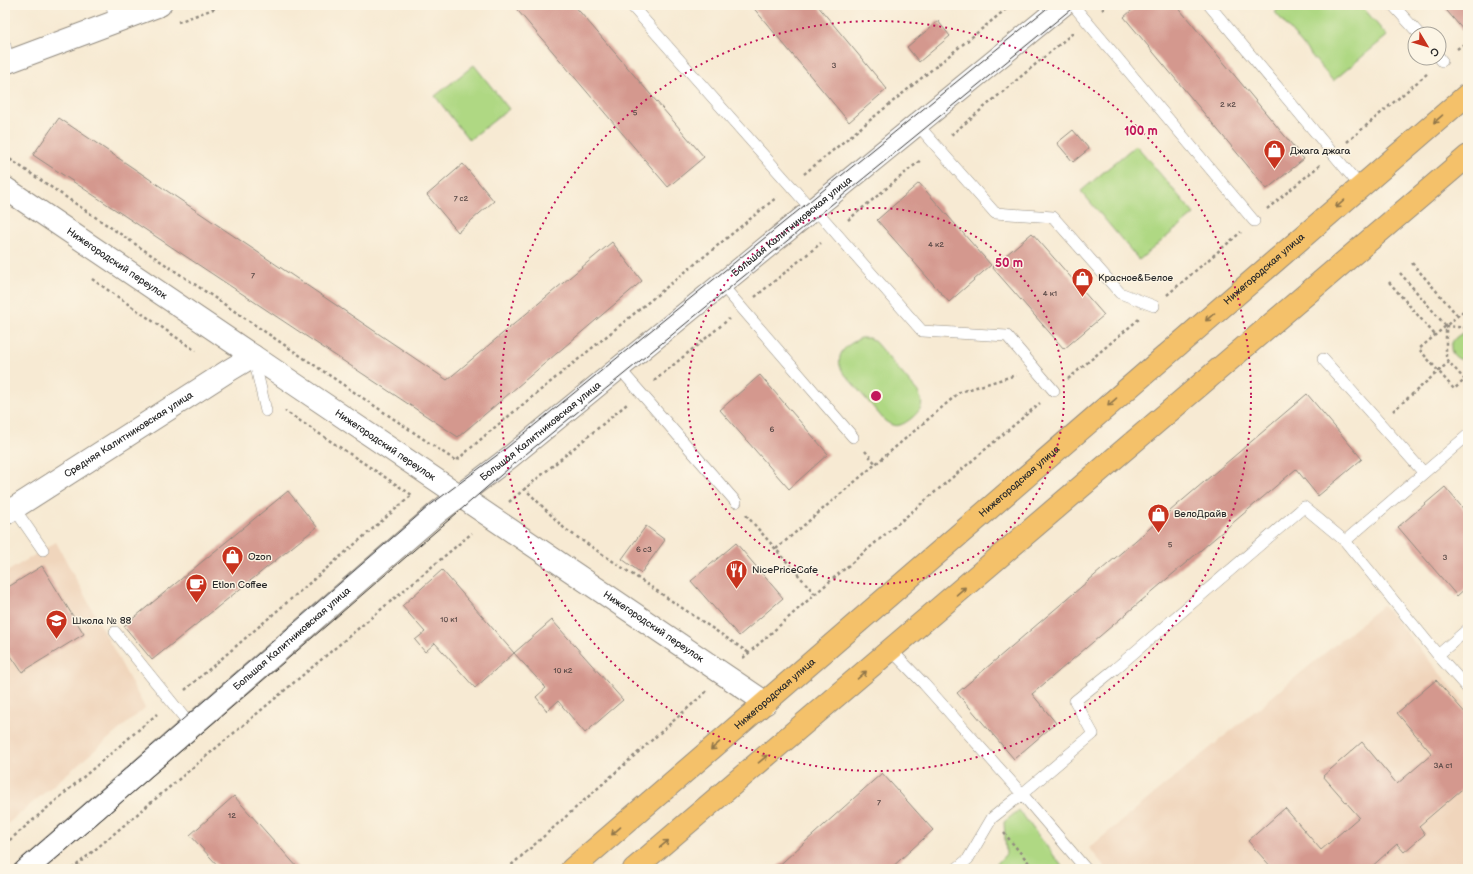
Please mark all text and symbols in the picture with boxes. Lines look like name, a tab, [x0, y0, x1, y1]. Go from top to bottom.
north arrow	[1407, 26, 1447, 66]
text: С	[1427, 45, 1442, 59]
house number: 3	[832, 61, 837, 70]
house number: 2 к2	[1220, 100, 1236, 109]
house number: 5	[633, 108, 638, 117]
one-way arrow	[1434, 114, 1444, 123]
text: 100 m	[1124, 124, 1158, 139]
shop icon: Джага джага	[1262, 138, 1288, 171]
place label: Джага джага	[1290, 145, 1350, 157]
street label: Большая Калитниковская улица	[729, 174, 854, 279]
house number: 7 с2	[454, 194, 468, 203]
one-way arrow	[1334, 199, 1345, 208]
street label: Нижегородский переулок	[64, 225, 170, 302]
street label: Нижегородская улица	[1221, 231, 1307, 307]
house number: 4 к2	[928, 240, 944, 249]
text: 50 m	[995, 256, 1023, 271]
shop icon: Красное&Белое	[1069, 265, 1095, 298]
house number: 7	[251, 271, 255, 280]
place label: Красное&Белое	[1098, 272, 1173, 284]
house number: 4 к1	[1043, 289, 1057, 298]
one-way arrow	[1205, 312, 1215, 321]
street label: Большая Калитниковская улица	[478, 379, 604, 484]
street label: Средняя Калитниковская улица	[62, 389, 196, 480]
centre of rings	[869, 389, 883, 403]
one-way arrow	[1106, 397, 1117, 406]
street label: Нижегородский переулок	[333, 407, 438, 484]
house number: 6	[770, 425, 775, 434]
street label: Нижегородская улица	[977, 443, 1062, 520]
shop icon: ВелоДрайв	[1145, 501, 1171, 534]
place label: ВелоДрайв	[1174, 508, 1227, 520]
house number: 5	[1168, 540, 1173, 549]
shop icon: Ozon	[219, 544, 245, 577]
house number: 6 с3	[636, 545, 652, 554]
place label: Ozon	[248, 551, 272, 563]
house number: 3	[1443, 553, 1448, 562]
restaurant icon: NicePriceCafe	[724, 557, 750, 590]
place label: NicePriceCafe	[752, 564, 818, 576]
cafe icon: Etlon Coffee	[184, 572, 210, 605]
place label: Etlon Coffee	[212, 579, 268, 591]
street label: Большая Калитниковская улица	[231, 584, 353, 693]
one-way arrow	[956, 586, 966, 595]
street label: Нижегородский переулок	[601, 589, 707, 666]
school or university icon: Школа № 88	[44, 608, 70, 641]
place label: Школа № 88	[72, 615, 131, 627]
house number: 10 к1	[440, 615, 458, 624]
street label: Нижегородская улица	[732, 656, 818, 732]
house number: 10 к2	[554, 666, 573, 675]
one-way arrow	[857, 671, 867, 680]
one-way arrow	[710, 742, 720, 751]
one-way arrow	[758, 755, 769, 764]
house number: 3А с1	[1434, 761, 1452, 770]
house number: 7	[877, 798, 881, 807]
house number: 12	[228, 811, 236, 820]
one-way arrow	[611, 826, 622, 835]
one-way arrow	[659, 839, 670, 848]

